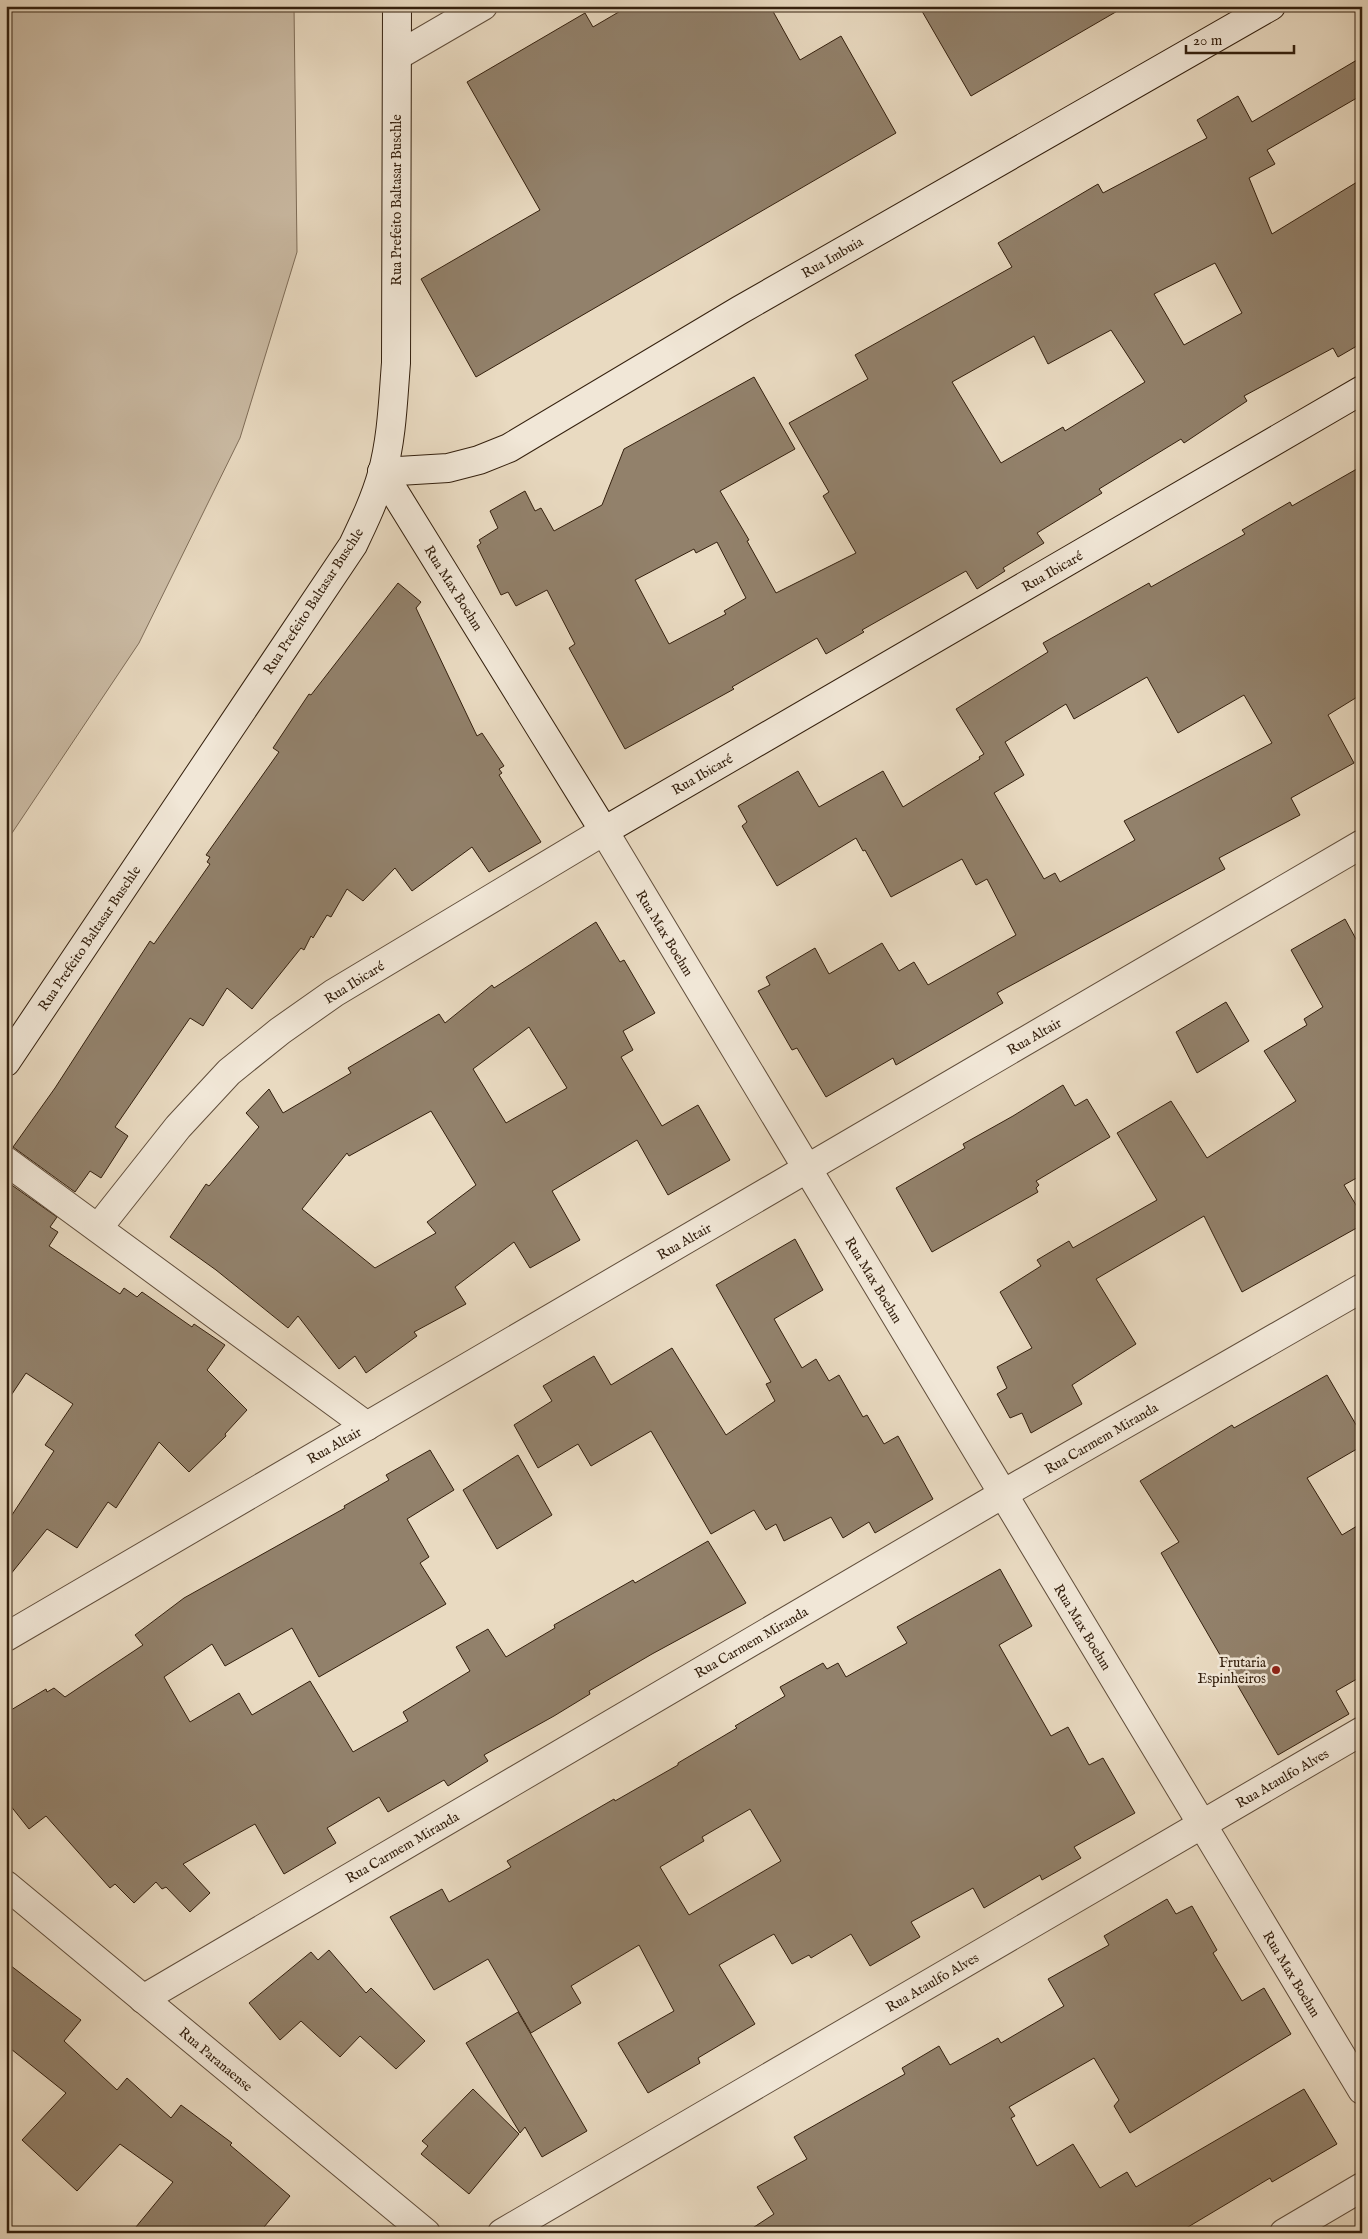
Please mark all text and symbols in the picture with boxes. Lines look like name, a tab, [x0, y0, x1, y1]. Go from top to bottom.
scale bar	[1186, 22, 1293, 54]
text: 20 m	[1193, 31, 1223, 50]
street label: Rua Prefeito Baltasar Buschle	[388, 114, 406, 286]
street label: Rua Imbuia	[798, 233, 867, 283]
street label: Rua Prefeito Baltasar Buschle	[260, 524, 368, 678]
street label: Rua Max Boehm	[420, 542, 487, 635]
street label: Rua Ibicaré	[1019, 547, 1087, 597]
street label: Rua Ibicaré	[669, 750, 737, 800]
street label: Rua Prefeito Baltasar Buschle	[34, 862, 146, 1015]
street label: Rua Max Boehm	[631, 887, 697, 980]
street label: Rua Ibicaré	[321, 957, 388, 1008]
street label: Rua Altair	[1004, 1014, 1065, 1060]
street label: Rua Altair	[654, 1219, 715, 1265]
street label: Rua Max Boehm	[840, 1234, 906, 1327]
street label: Rua Carmem Miranda	[1041, 1399, 1162, 1479]
street label: Rua Altair	[304, 1423, 365, 1469]
street label: Rua Max Boehm	[1049, 1581, 1115, 1674]
street label: Rua Carmem Miranda	[691, 1603, 812, 1683]
place label: Frutaria Espinheiros	[1197, 1654, 1267, 1688]
marker: Frutaria Espinheiros	[1270, 1664, 1282, 1676]
street label: Rua Ataulfo Alves	[1233, 1745, 1332, 1813]
street label: Rua Carmem Miranda	[342, 1808, 463, 1888]
street label: Rua Max Boehm	[1258, 1928, 1324, 2021]
street label: Rua Ataulfo Alves	[883, 1949, 982, 2017]
street label: Rua Paranaense	[175, 2024, 256, 2096]

